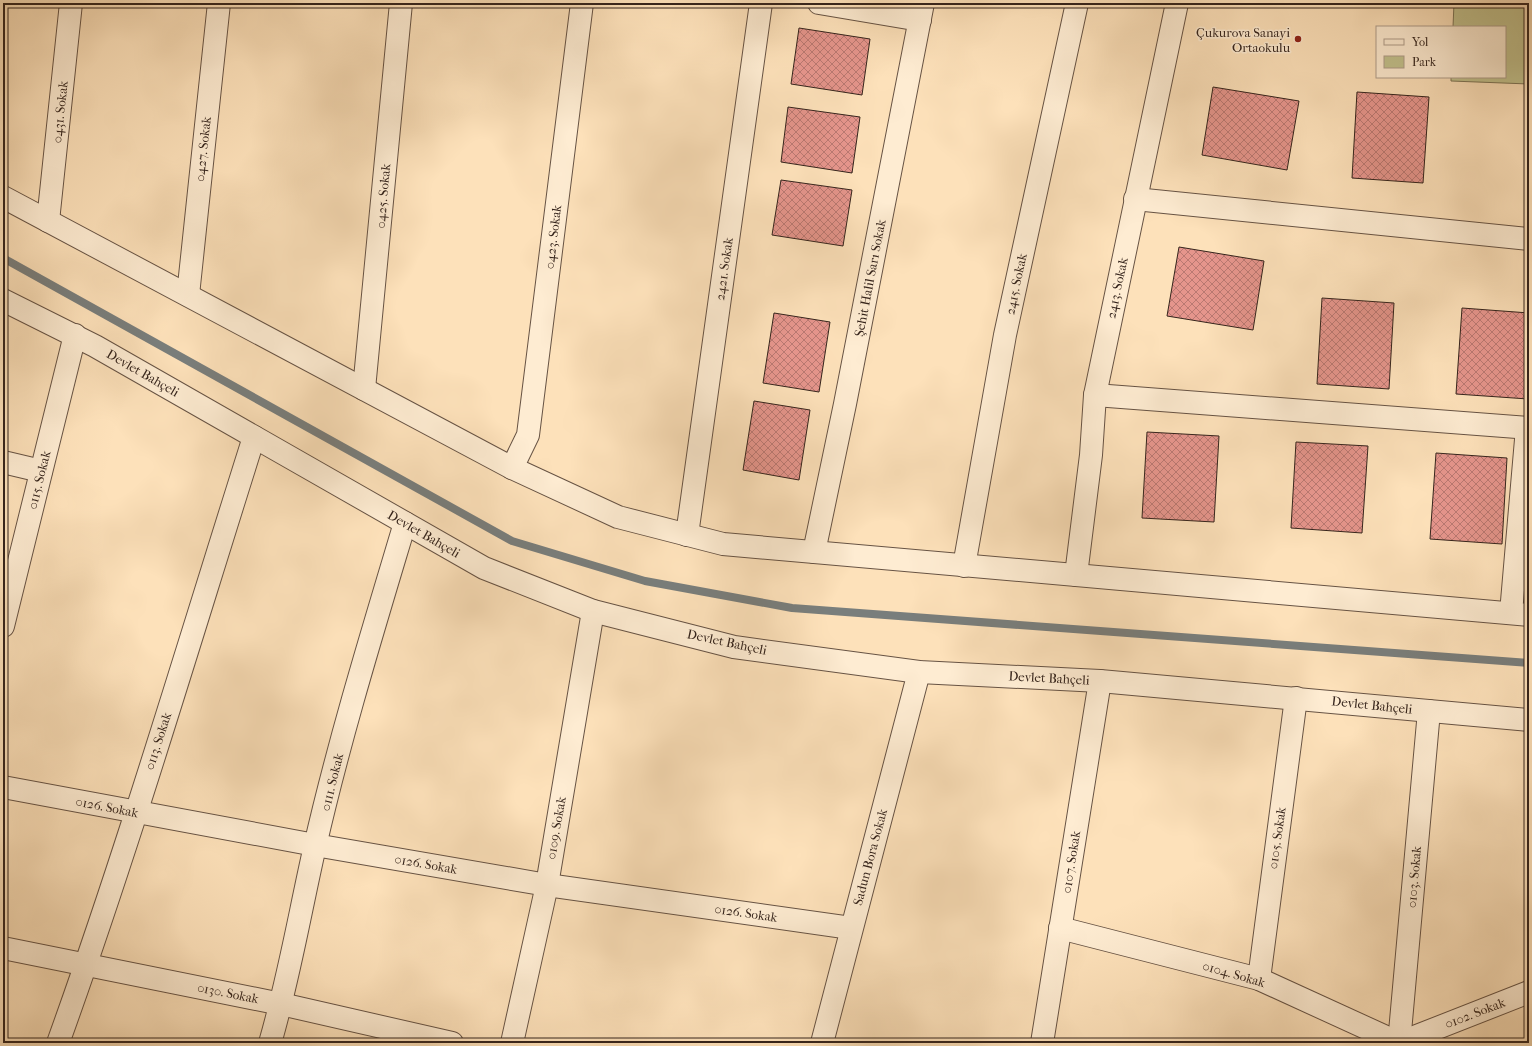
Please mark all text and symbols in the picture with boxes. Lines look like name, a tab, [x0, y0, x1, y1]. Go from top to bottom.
place label: Çukurova Sanayi Ortaokulu	[1196, 25, 1291, 55]
legend	[1376, 26, 1506, 78]
marker: Çukurova Sanayi Ortaokulu	[1293, 34, 1303, 44]
text: Yol	[1411, 35, 1429, 49]
text: Park	[1412, 55, 1437, 69]
street label: 0431. Sokak	[49, 80, 71, 144]
street label: 0427. Sokak	[192, 115, 214, 182]
street label: 0425. Sokak	[373, 163, 393, 229]
street label: 0423. Sokak	[542, 204, 564, 270]
street label: Şehit Halil Sarı Sokak	[851, 218, 889, 338]
street label: 2421. Sokak	[712, 236, 736, 302]
street label: 2415. Sokak	[1002, 252, 1030, 316]
street label: 2413. Sokak	[1103, 256, 1131, 320]
street label: Devlet Bahçeli	[104, 346, 182, 401]
street label: 0115. Sokak	[24, 449, 54, 511]
street label: Devlet Bahçeli	[385, 507, 463, 562]
street label: Devlet Bahçeli	[685, 626, 768, 659]
street label: Devlet Bahçeli	[1008, 668, 1090, 689]
street label: Devlet Bahçeli	[1331, 693, 1413, 718]
street label: 0113. Sokak	[142, 710, 174, 772]
street label: 0111. Sokak	[318, 751, 346, 812]
street label: 0126. Sokak	[74, 794, 140, 820]
street label: 0109. Sokak	[543, 795, 569, 861]
street label: 0105. Sokak	[1265, 806, 1289, 870]
street label: Sadun Bora Sokak	[850, 807, 890, 907]
street label: 0107. Sokak	[1059, 830, 1083, 894]
street label: 0103. Sokak	[1404, 845, 1424, 909]
street label: 0126. Sokak	[394, 851, 459, 877]
street label: 0126. Sokak	[714, 901, 779, 925]
street label: 0104. Sokak	[1201, 958, 1267, 990]
street label: 0130. Sokak	[196, 980, 260, 1006]
street label: 0102. Sokak	[1443, 995, 1508, 1031]

